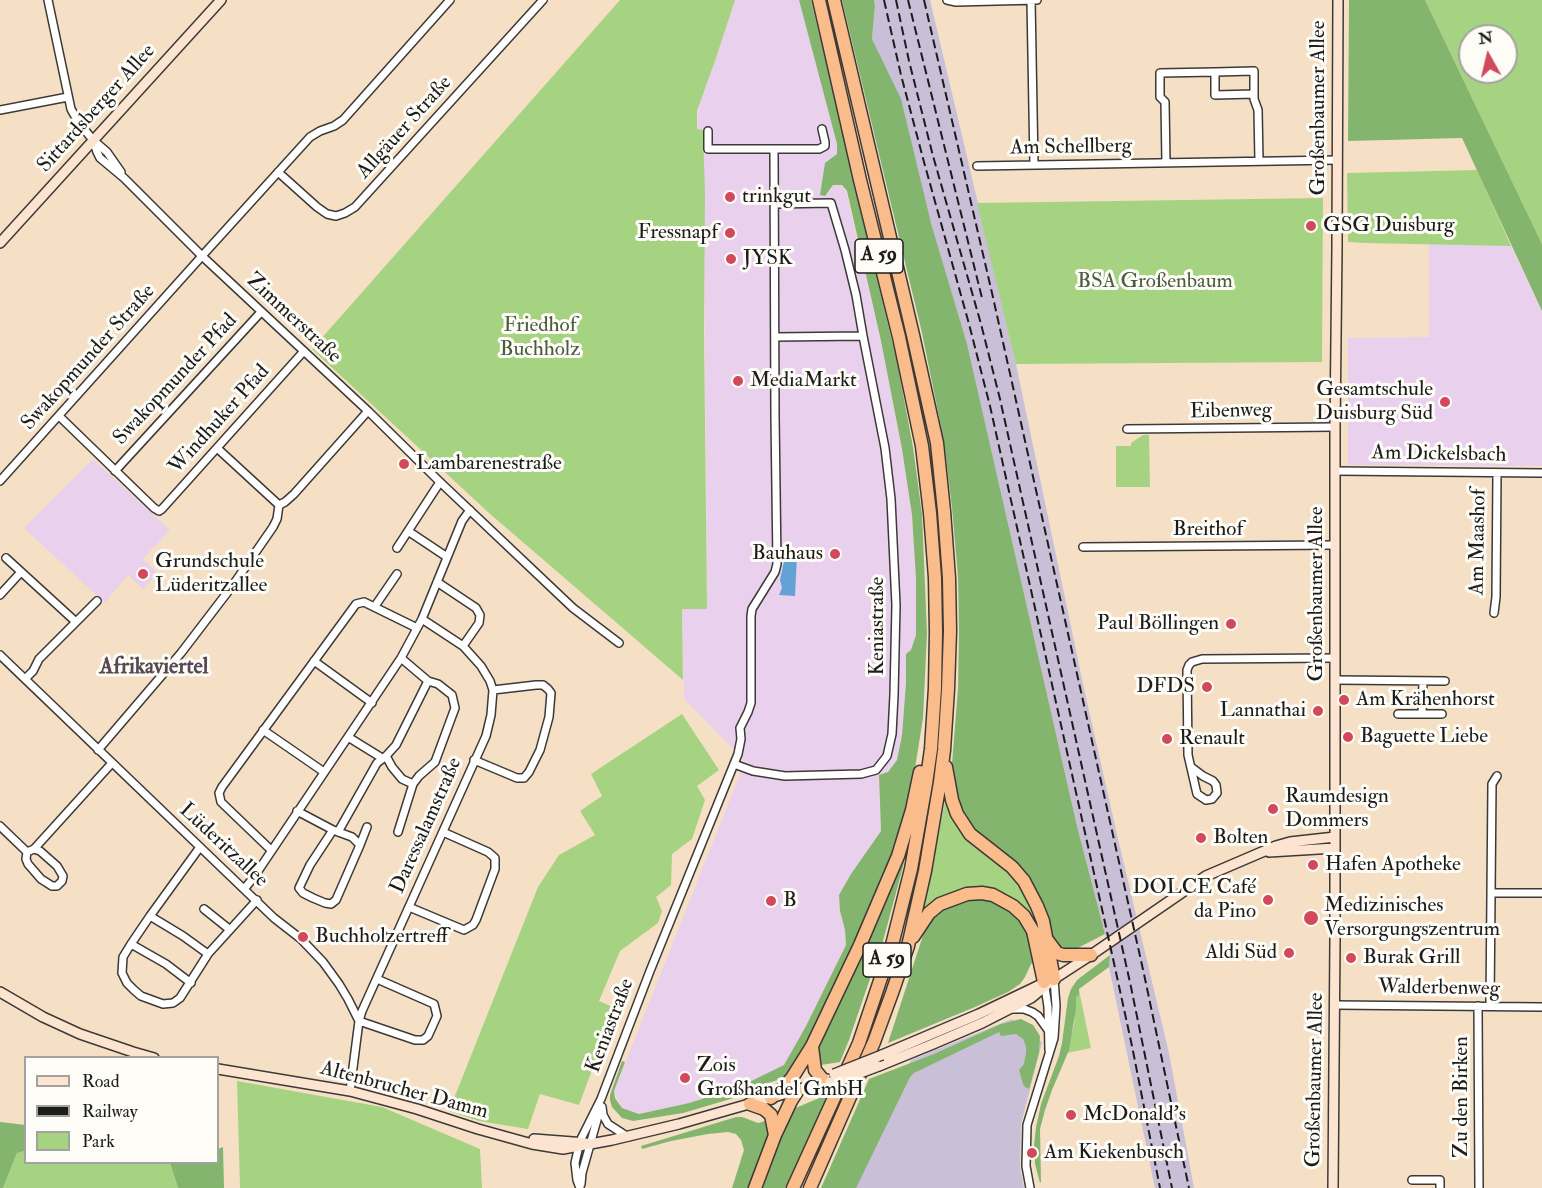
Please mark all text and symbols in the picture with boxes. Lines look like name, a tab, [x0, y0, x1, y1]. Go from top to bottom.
street label: Großenbaumer Allee	[1306, 21, 1332, 195]
north arrow	[1458, 24, 1518, 84]
text: N	[1477, 27, 1494, 49]
street label: Sittardsberger Allee	[33, 40, 161, 178]
street label: Allgäuer Straße	[352, 71, 458, 185]
street label: Am Schellberg	[1010, 134, 1132, 162]
place label: trinkgut	[742, 184, 811, 210]
marker: trinkgut	[723, 190, 737, 204]
place label: GSG Duisburg	[1323, 213, 1454, 239]
marker: GSG Duisburg	[1304, 219, 1318, 233]
place label: Fressnapf	[638, 220, 718, 246]
marker: Fressnapf	[723, 226, 737, 240]
road number: A 59	[855, 239, 903, 273]
place label: JYSK	[743, 246, 793, 272]
marker: JYSK	[724, 252, 738, 266]
street label: Zimmerstraße	[240, 269, 346, 369]
park label: BSA Großenbaum	[1077, 269, 1233, 295]
street label: Swakopmunder Straße	[17, 280, 161, 436]
street label: Swakopmunder Pfad	[109, 309, 243, 451]
park label: Friedhof Buchholz	[500, 313, 580, 363]
street label: Windhuker Pfad	[164, 360, 276, 480]
place label: MediaMarkt	[750, 368, 857, 394]
marker: MediaMarkt	[731, 374, 745, 388]
place label: Gesamtschule Duisburg Süd	[1316, 377, 1433, 427]
marker: Gesamtschule Duisburg Süd	[1438, 395, 1452, 409]
street label: Eibenweg	[1190, 399, 1272, 425]
street label: Am Dickelsbach	[1371, 441, 1507, 469]
place label: Lambarenestraße	[416, 451, 562, 477]
marker: Lambarenestraße	[397, 457, 411, 471]
street label: Am Maashof	[1465, 488, 1493, 596]
street label: Großenbaumer Allee	[1304, 507, 1330, 681]
street label: Breithof	[1173, 517, 1243, 543]
place label: Bauhaus	[752, 541, 823, 567]
marker: Bauhaus	[828, 547, 842, 561]
place label: Grundschule Lüderitzallee	[155, 549, 267, 599]
marker: Grundschule Lüderitzallee	[136, 567, 150, 581]
street label: Keniastraße	[865, 577, 891, 675]
place label: Paul Böllingen	[1097, 611, 1219, 637]
marker: Paul Böllingen	[1224, 617, 1238, 631]
district label: Afrikaviertel	[100, 655, 208, 681]
place label: DFDS	[1136, 674, 1195, 700]
marker: DFDS	[1200, 680, 1214, 694]
place label: Am Krähenhorst	[1356, 687, 1495, 713]
marker: Am Krähenhorst	[1337, 693, 1351, 707]
place label: Lannathai	[1220, 698, 1306, 724]
marker: Lannathai	[1311, 704, 1325, 718]
place label: Baguette Liebe	[1360, 724, 1488, 750]
place label: Renault	[1179, 726, 1245, 752]
marker: Baguette Liebe	[1341, 730, 1355, 744]
marker: Renault	[1160, 732, 1174, 746]
street label: Daressalamstraße	[386, 754, 468, 898]
place label: Raumdesign Dommers	[1285, 784, 1389, 834]
street label: Lüderitzallee	[173, 798, 273, 894]
marker: Raumdesign Dommers	[1266, 802, 1280, 816]
place label: Bolten	[1213, 825, 1268, 851]
marker: Bolten	[1194, 831, 1208, 845]
place label: Hafen Apotheke	[1325, 852, 1461, 878]
marker: Hafen Apotheke	[1306, 858, 1320, 872]
place label: DOLCE Café da Pino	[1132, 875, 1256, 925]
place label: B	[783, 888, 797, 914]
marker: DOLCE Café da Pino	[1261, 893, 1275, 907]
place label: Medizinisches Versorgungszentrum	[1324, 893, 1500, 943]
marker: B	[764, 894, 778, 908]
marker: Medizinisches Versorgungszentrum	[1302, 909, 1320, 927]
place label: Buchholzertreff	[315, 924, 448, 950]
marker: Buchholzertreff	[296, 930, 310, 944]
place label: Aldi Süd	[1205, 940, 1277, 966]
road number: A 59	[863, 943, 911, 977]
place label: Burak Grill	[1363, 945, 1460, 971]
marker: Aldi Süd	[1282, 946, 1296, 960]
marker: Burak Grill	[1344, 951, 1358, 965]
street label: Keniastraße	[582, 975, 640, 1077]
street label: Walderbenweg	[1378, 975, 1500, 1003]
street label: Großenbaumer Allee	[1302, 992, 1330, 1168]
street label: Zu den Birken	[1449, 1036, 1475, 1158]
place label: Zois Großhandel GmbH	[697, 1053, 864, 1103]
legend	[24, 1056, 219, 1164]
street label: Altenbrucher Damm	[317, 1056, 491, 1126]
text: Road	[82, 1070, 120, 1093]
marker: Zois Großhandel GmbH	[678, 1071, 692, 1085]
text: Railway	[82, 1100, 138, 1123]
place label: McDonald's	[1083, 1102, 1186, 1128]
marker: McDonald's	[1064, 1108, 1078, 1122]
text: Park	[82, 1130, 115, 1153]
place label: Am Kiekenbusch	[1044, 1140, 1184, 1166]
marker: Am Kiekenbusch	[1025, 1146, 1039, 1160]

